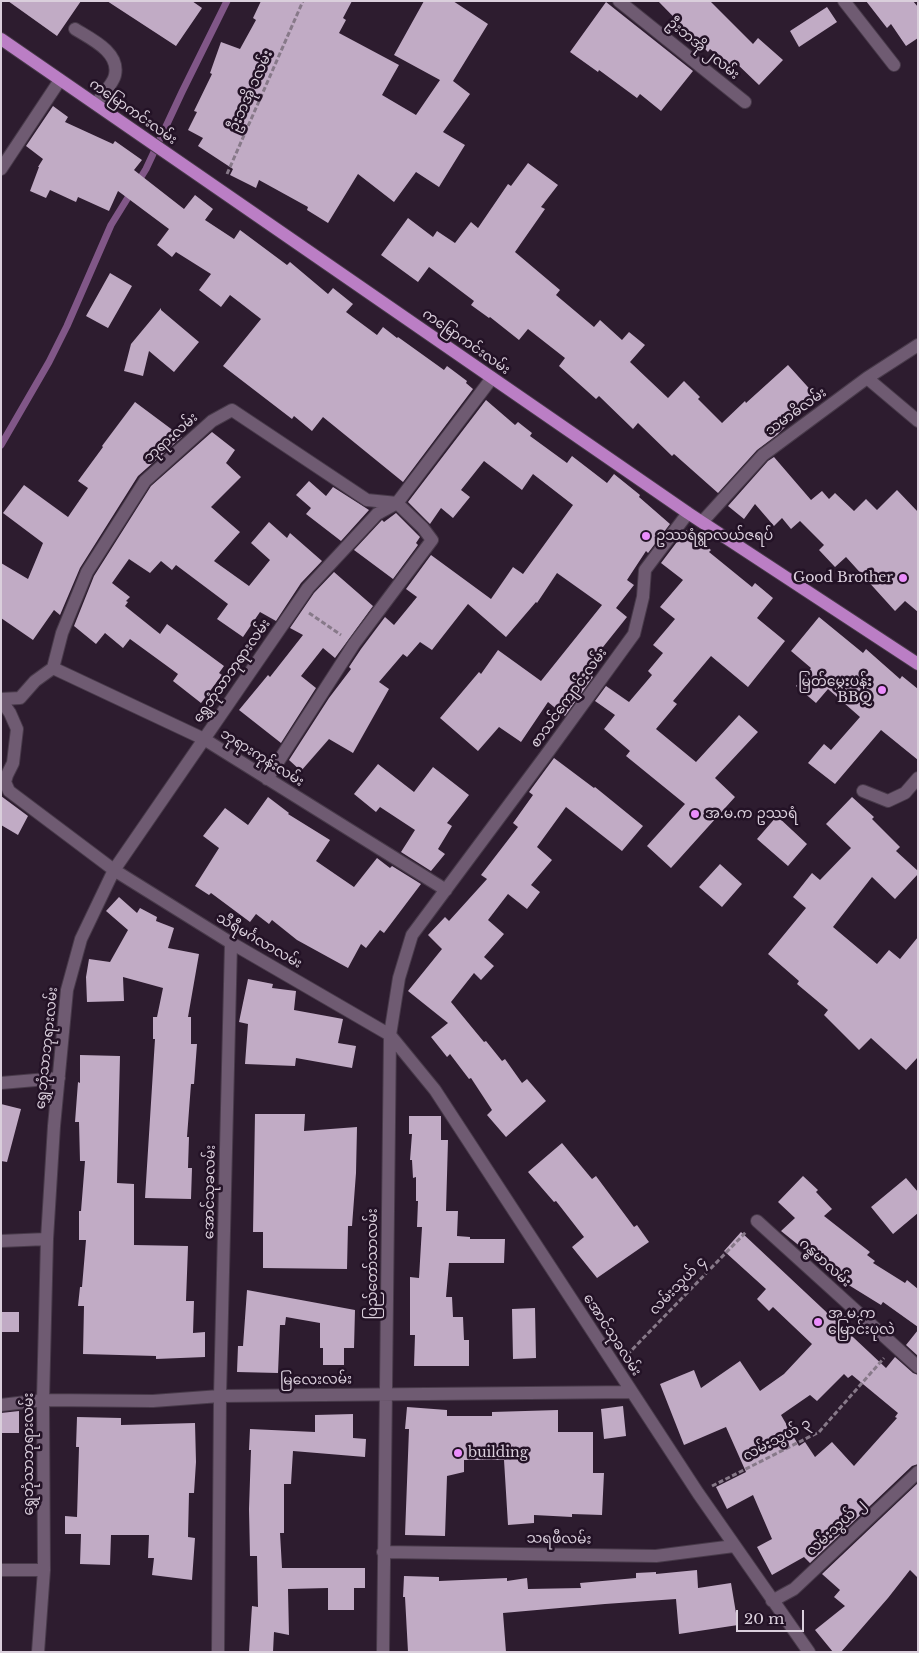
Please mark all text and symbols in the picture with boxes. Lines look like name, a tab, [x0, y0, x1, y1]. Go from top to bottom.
street label: ဦးဘအို ၂လမ်း	[663, 15, 743, 83]
street label: ဦးဘအို ၁လမ်း	[226, 48, 276, 134]
street label: ကမြောကင်းလမ်း	[86, 76, 180, 148]
street label: ကမြောကင်းလမ်း	[419, 306, 513, 378]
street label: သမာဓိလမ်း	[762, 384, 830, 440]
street label: ဘုရားလမ်း	[141, 409, 201, 467]
place label: ဥဿရံရွာလယ်ဇရပ်	[656, 528, 773, 544]
marker: ဥဿရံရွာလယ်ဇရပ်	[640, 530, 652, 542]
place label: Good Brother	[793, 570, 893, 586]
marker: Good Brother	[897, 572, 909, 584]
street label: ရွှေဘုံသာဘုရားလမ်း	[190, 616, 274, 726]
street label: စာသင်ကျောင်းလမ်း	[527, 645, 611, 751]
place label: မြတ်မွှေးပန်း BBQ	[798, 674, 872, 706]
marker: မြတ်မွှေးပန်း BBQ	[876, 684, 888, 696]
street label: ဘုရားကုန်းလမ်း	[217, 726, 307, 790]
place label: အ.မ.က ဥဿရံ	[705, 806, 798, 822]
marker: အ.မ.က ဥဿရံ	[689, 808, 701, 820]
street label: သီရီမင်္ဂလာလမ်း	[213, 910, 305, 972]
street label: ရွှေဘုံသာဘုရားလမ်း	[32, 986, 62, 1110]
street label: အောင်သုခလမ်း	[201, 1145, 219, 1239]
street label: ပြည်တော်သာလမ်း	[365, 1208, 381, 1320]
street label: ဂန္ဓမာလမ်း	[796, 1235, 854, 1291]
street label: လမ်းသွယ် ၄	[646, 1253, 710, 1319]
street label: အောင်သုခလမ်း	[579, 1291, 645, 1379]
place label: အ.မ.က မြောင်းပုလဲ	[828, 1306, 895, 1338]
marker: အ.မ.က မြောင်းပုလဲ	[812, 1316, 824, 1328]
street label: မြလေးလမ်း	[280, 1371, 352, 1389]
street label: ရွှေဘုံသာဘုရားလမ်း	[21, 1393, 37, 1515]
street label: လမ်းသွယ် ၃	[740, 1415, 814, 1465]
place label: building	[468, 1445, 528, 1461]
marker: building	[452, 1447, 464, 1459]
street label: လမ်းသွယ် ၂	[803, 1496, 869, 1560]
street label: သရဖီလမ်း	[526, 1530, 592, 1548]
scale bar	[739, 1600, 806, 1632]
text: 20 m	[744, 1609, 784, 1628]

